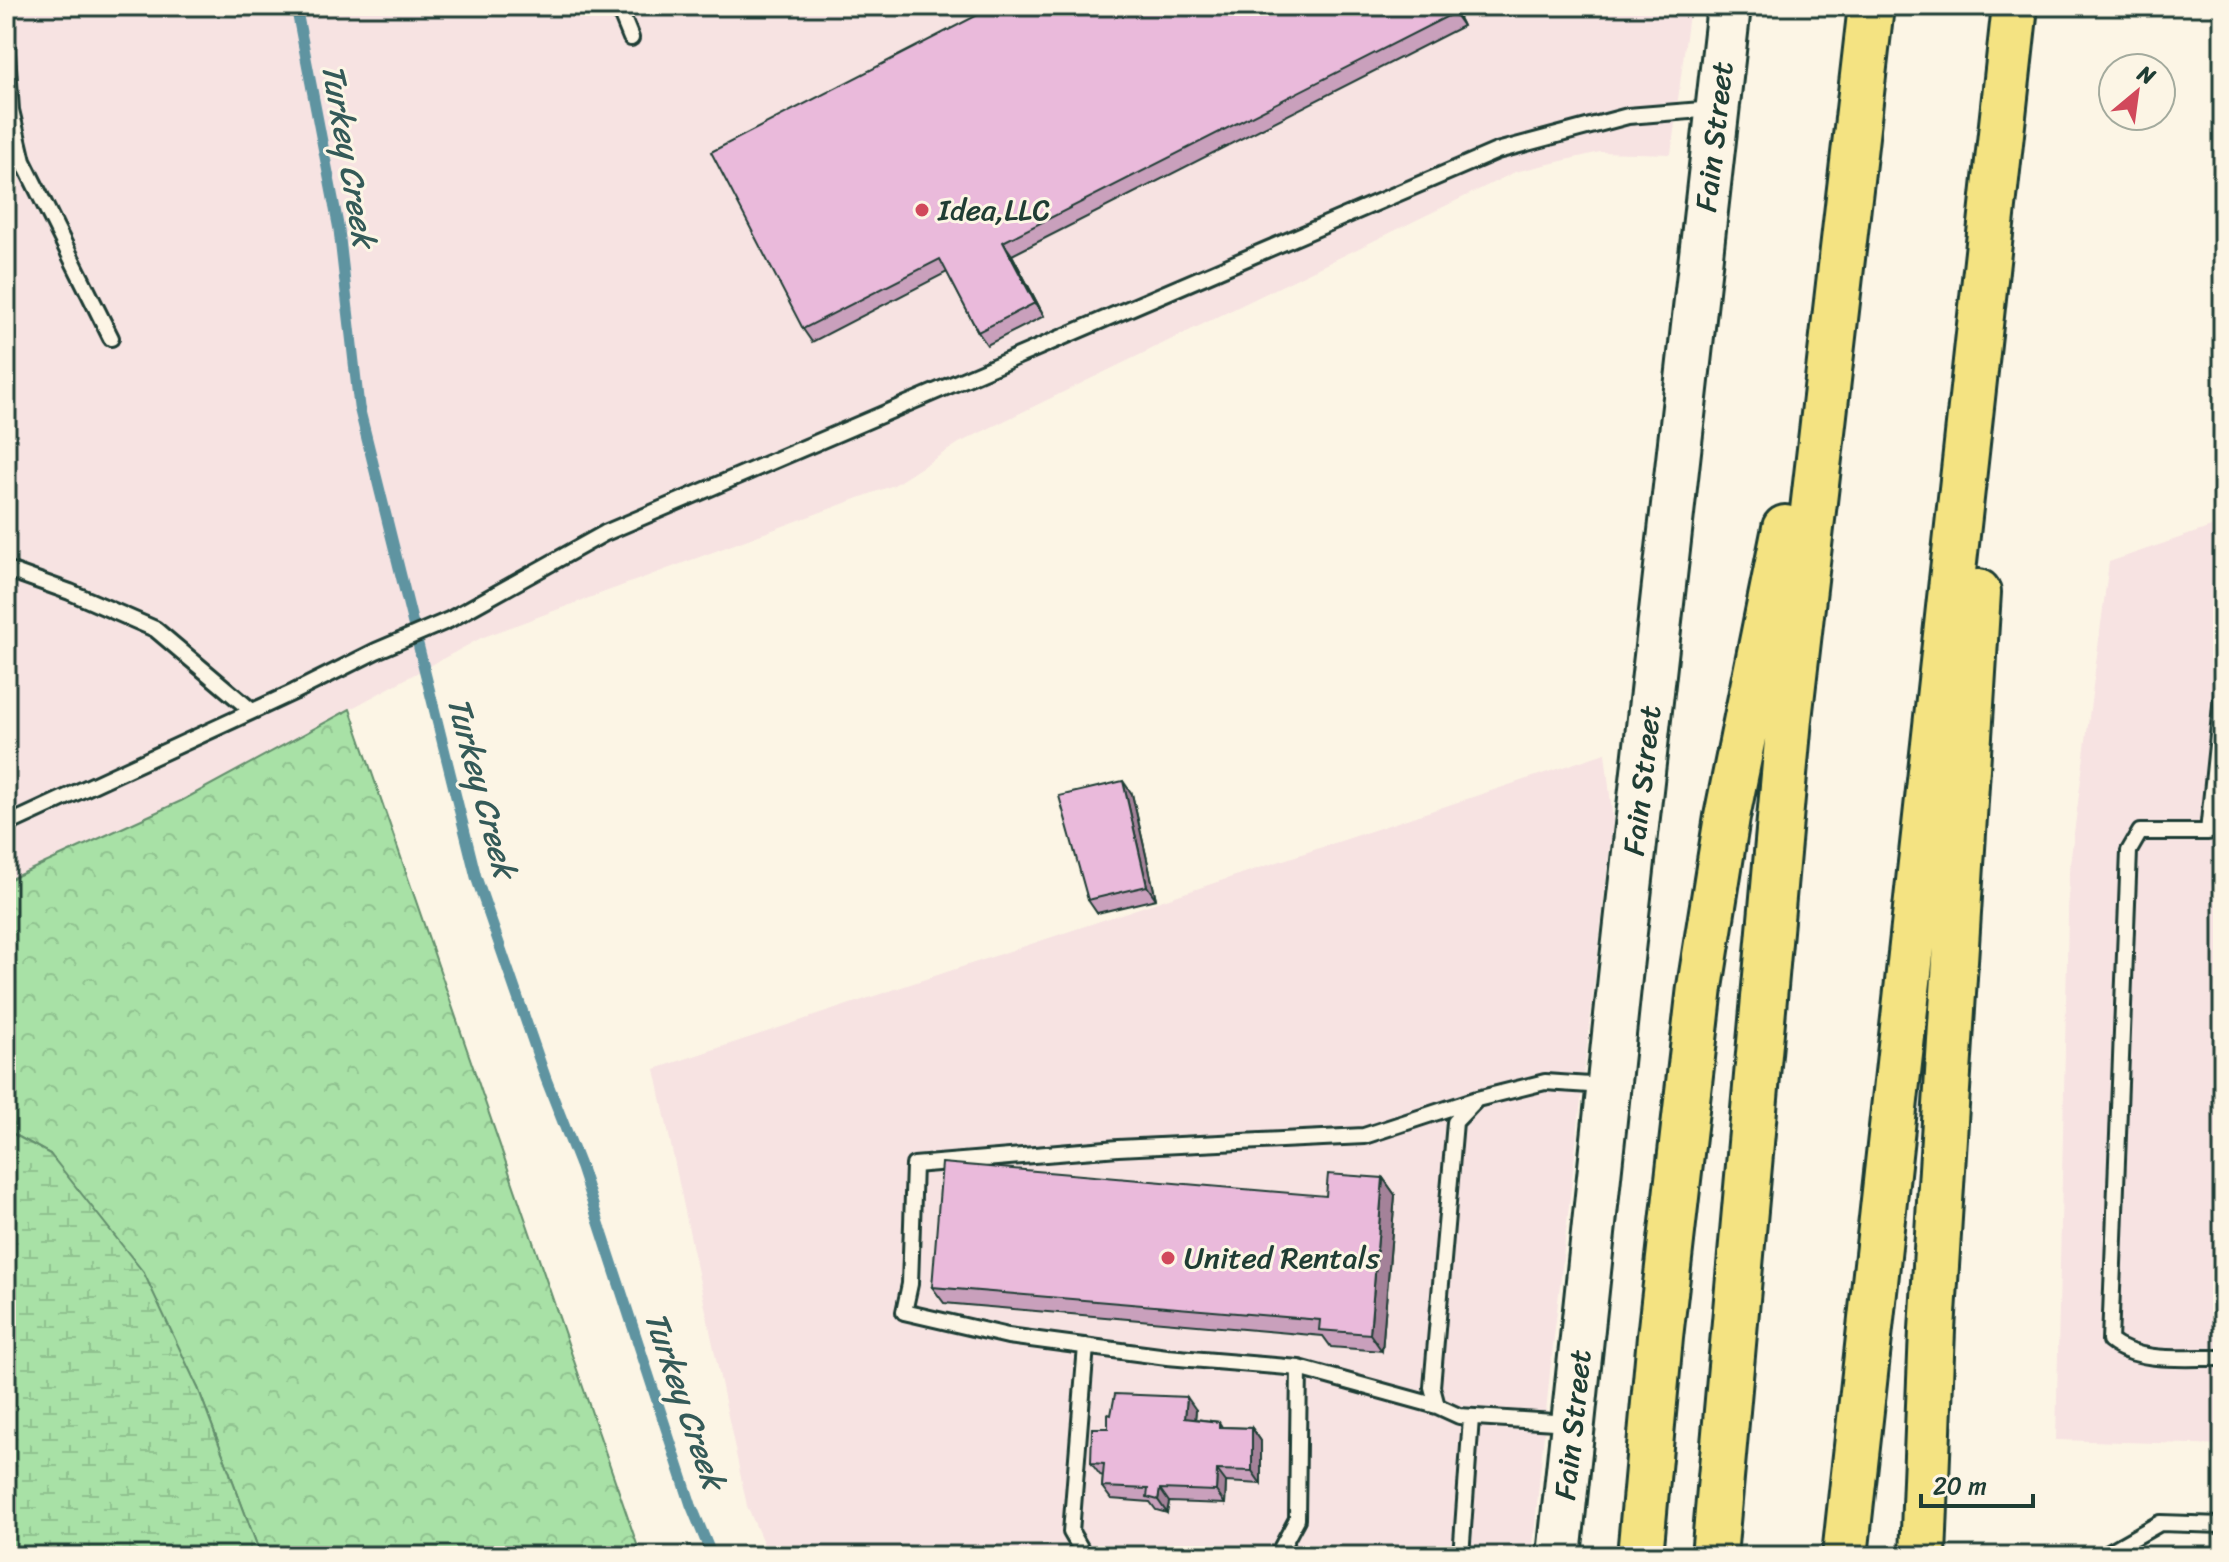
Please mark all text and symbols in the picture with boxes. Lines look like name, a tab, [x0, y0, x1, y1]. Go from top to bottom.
north arrow	[2097, 52, 2177, 132]
text: N	[2129, 54, 2163, 96]
street label: Fain Street	[1679, 58, 1750, 215]
water label: Turkey Creek	[304, 59, 393, 255]
place label: Idea,LLC	[937, 183, 1050, 237]
marker: Idea,LLC	[913, 201, 931, 219]
water label: Turkey Creek	[430, 690, 534, 888]
street label: Fain Street	[1607, 702, 1677, 858]
place label: United Rentals	[1184, 1231, 1380, 1285]
marker: United Rentals	[1159, 1249, 1177, 1267]
water label: Turkey Creek	[627, 1303, 743, 1501]
street label: Fain Street	[1538, 1347, 1608, 1503]
scale bar	[1921, 1458, 2033, 1508]
text: 20 m	[1933, 1465, 1987, 1507]

